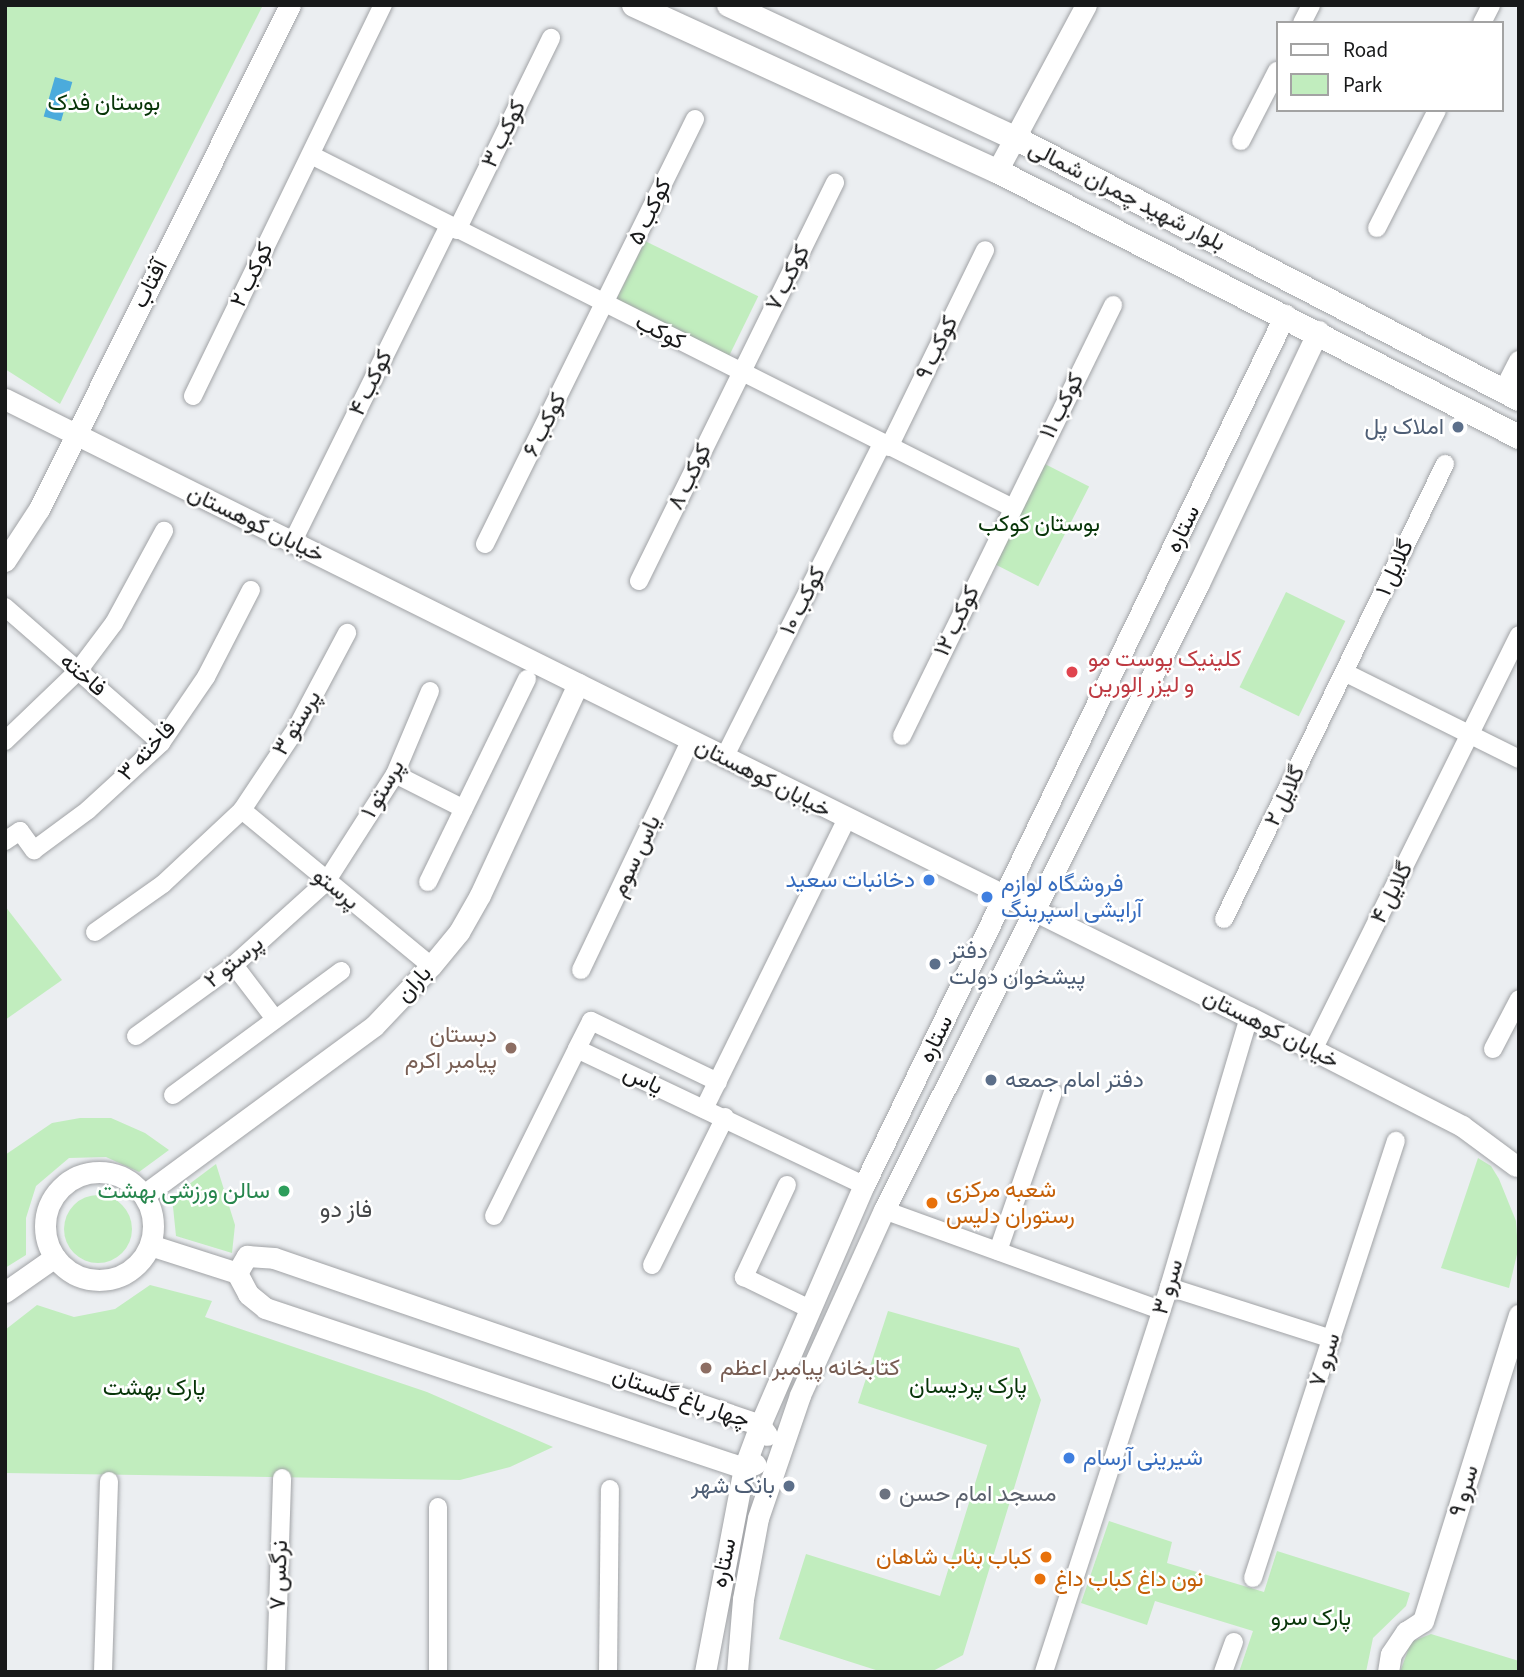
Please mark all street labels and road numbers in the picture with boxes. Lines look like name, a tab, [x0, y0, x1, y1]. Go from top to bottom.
street label: کوکب ۳	[476, 96, 532, 172]
street label: بلوار شهید چمران شمالی	[1024, 134, 1230, 258]
street label: کوکب ۵	[622, 174, 678, 250]
street label: کوکب ۲	[225, 238, 279, 312]
street label: کوکب ۷	[760, 240, 816, 316]
street label: آفتاب	[126, 255, 174, 313]
street label: کوکب	[631, 308, 689, 356]
street label: کوکب ۹	[910, 312, 964, 384]
street label: کوکب ۴	[343, 346, 399, 420]
street label: کوکب ۱۱	[1034, 369, 1090, 443]
street label: کوکب ۶	[517, 389, 573, 461]
street label: کوکب ۸	[662, 439, 718, 515]
street label: خیابان کوهستان	[183, 479, 329, 569]
street label: ستاره	[1160, 501, 1206, 557]
street label: گلایل ۱	[1370, 536, 1420, 600]
street label: کوکب ۱۰	[774, 562, 832, 640]
street label: کوکب ۱۲	[928, 581, 986, 661]
street label: فاخته	[54, 647, 112, 703]
street label: پرستو ۳	[267, 685, 327, 761]
street label: فاخته ۳	[112, 715, 182, 787]
street label: خیابان کوهستان	[690, 732, 836, 824]
street label: پرستو ۱	[355, 755, 411, 823]
street label: گلایل ۲	[1259, 761, 1311, 831]
street label: یاس سوم	[605, 811, 667, 901]
street label: گلایل ۴	[1365, 858, 1419, 928]
street label: پرستو	[307, 862, 365, 916]
street label: پرستو ۲	[199, 930, 269, 994]
street label: باران	[390, 960, 438, 1008]
street label: خیابان کوهستان	[1198, 983, 1344, 1075]
street label: ستاره	[913, 1011, 959, 1067]
street label: یاس	[619, 1059, 667, 1101]
street label: سرو ۳	[1147, 1256, 1189, 1318]
street label: سرو ۷	[1303, 1330, 1347, 1390]
street label: چهار باغ گلستان	[609, 1362, 753, 1434]
street label: سرو ۹	[1443, 1462, 1485, 1520]
street label: ستاره	[705, 1536, 743, 1590]
street label: نرگس ۷	[264, 1539, 294, 1611]

